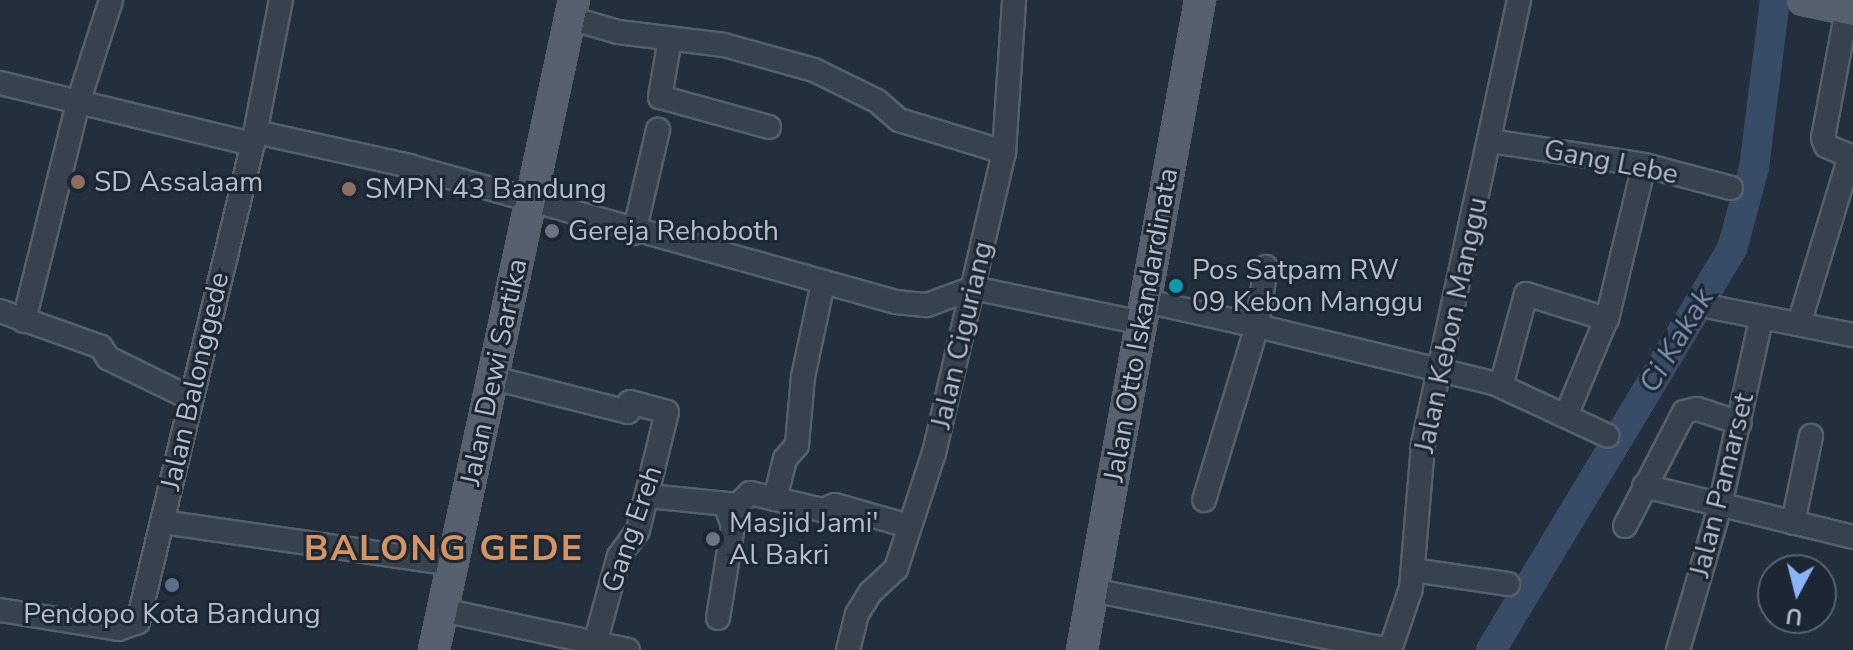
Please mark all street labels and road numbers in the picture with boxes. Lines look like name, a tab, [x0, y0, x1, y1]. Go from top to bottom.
street label: Gang Lebe	[1541, 133, 1681, 191]
street label: Jalan Otto Iskandardinata	[1097, 166, 1185, 484]
street label: Jalan Kebon Manggu	[1407, 194, 1495, 456]
street label: Jalan Ciguriang	[924, 238, 1000, 432]
street label: Jalan Dewi Sartika	[454, 256, 534, 488]
street label: Jalan Balonggede	[154, 269, 236, 493]
street label: Jalan Pamarset	[1683, 389, 1761, 581]
street label: Gang Ereh	[595, 461, 669, 597]

